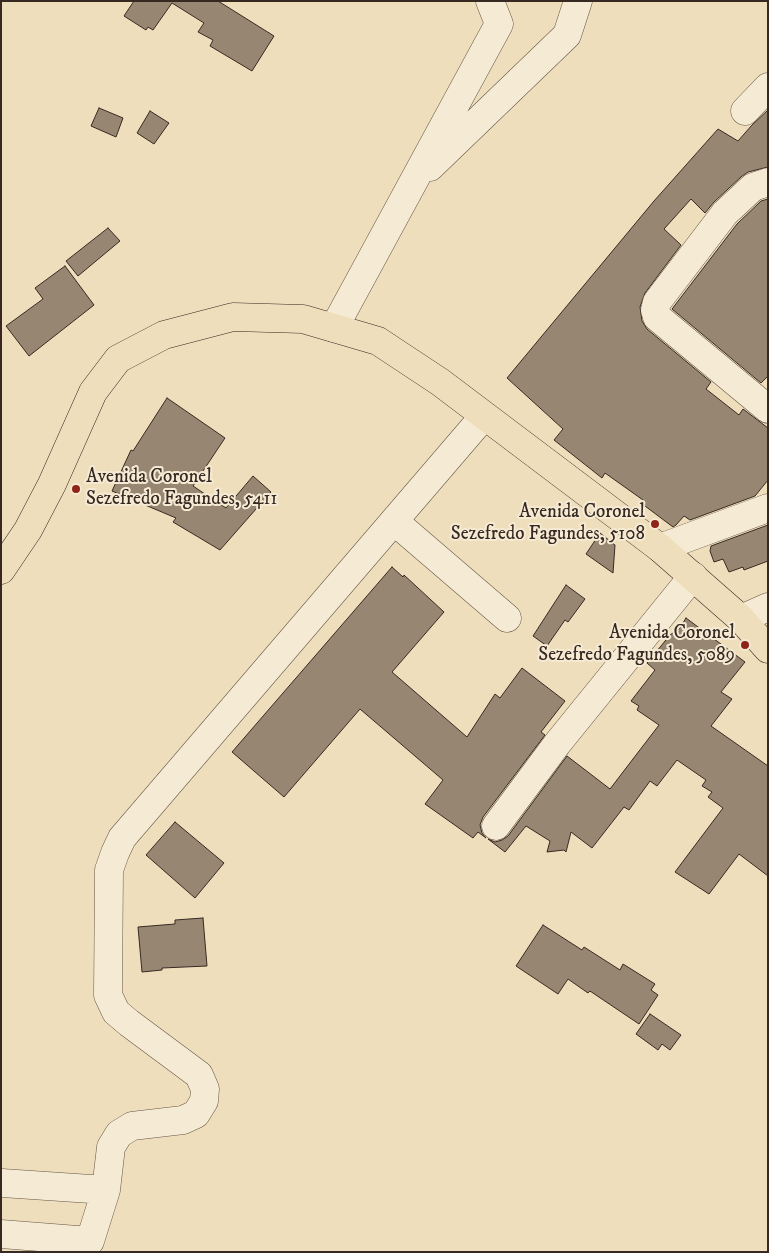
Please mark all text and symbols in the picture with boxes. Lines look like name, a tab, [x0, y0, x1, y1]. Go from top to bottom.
place label: Avenida Coronel Sezefredo Fagundes, 5411	[86, 467, 277, 511]
marker: Avenida Coronel Sezefredo Fagundes, 5411	[70, 483, 82, 495]
place label: Avenida Coronel Sezefredo Fagundes, 5108	[451, 502, 645, 546]
marker: Avenida Coronel Sezefredo Fagundes, 5108	[649, 518, 661, 530]
place label: Avenida Coronel Sezefredo Fagundes, 5089	[538, 623, 735, 667]
marker: Avenida Coronel Sezefredo Fagundes, 5089	[739, 639, 751, 651]

